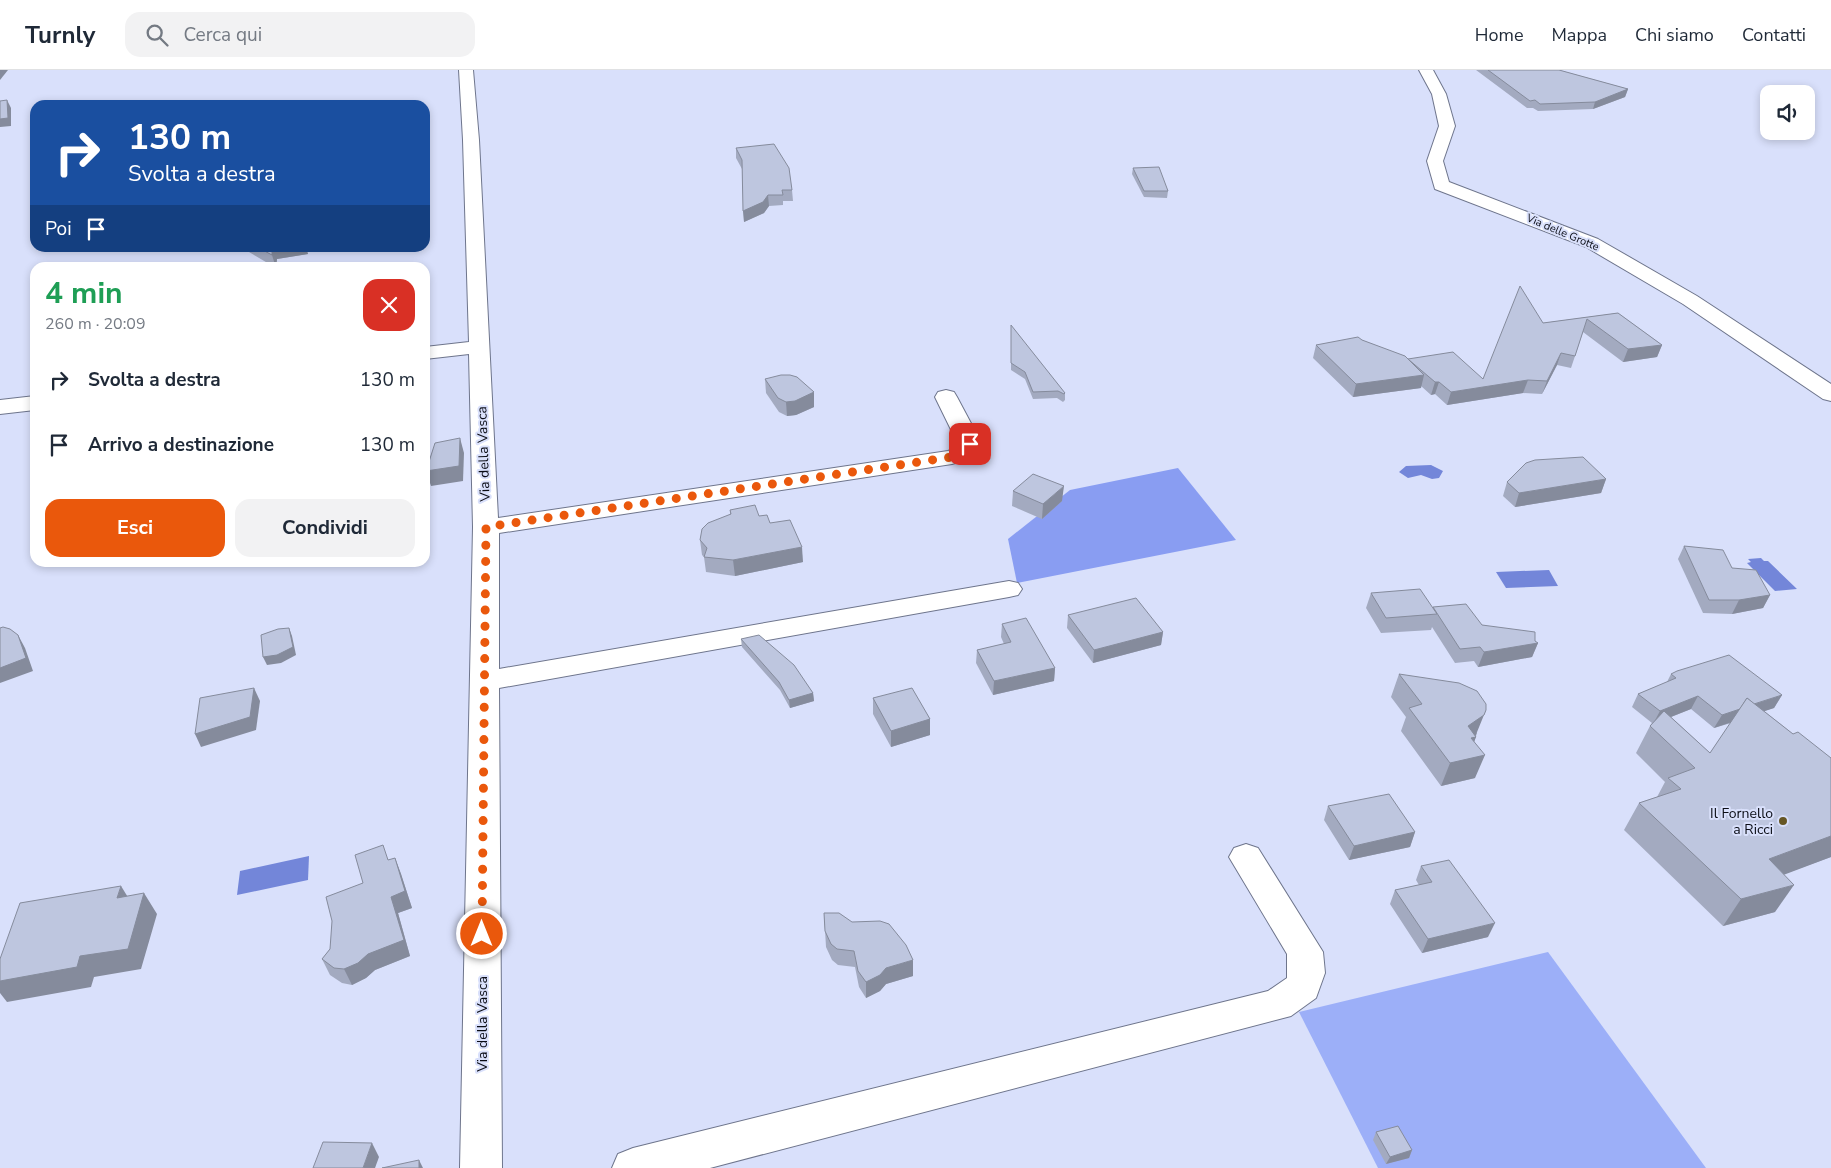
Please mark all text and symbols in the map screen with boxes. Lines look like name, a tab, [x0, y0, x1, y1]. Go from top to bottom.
search box	[125, 12, 475, 57]
text: Turnly	[25, 19, 95, 51]
icon: search	[143, 21, 171, 49]
text: Cerca qui	[183, 22, 262, 48]
text: Home	[1475, 23, 1523, 47]
text: Mappa	[1551, 23, 1607, 47]
text: Chi siamo	[1635, 23, 1714, 47]
text: Contatti	[1742, 23, 1806, 47]
map controls	[1760, 85, 1815, 140]
button: sound	[1760, 85, 1815, 140]
text: 130 m	[128, 114, 231, 161]
icon: right	[45, 120, 110, 185]
text: Svolta a destra	[128, 159, 276, 189]
street label: Via delle Grotte	[1523, 210, 1602, 255]
icon: arrive	[82, 215, 110, 243]
text: Poi	[45, 216, 72, 242]
text: 4 min	[45, 273, 123, 314]
button: close	[363, 279, 415, 331]
text: 260 m · 20:09	[45, 313, 146, 335]
icon: right	[45, 366, 73, 394]
text: Svolta a destra	[88, 367, 221, 393]
text: 130 m	[360, 367, 415, 393]
street label: Via della Vasca	[472, 406, 495, 503]
pin	[949, 423, 991, 465]
icon: arrive	[956, 430, 984, 458]
icon: arrive	[45, 431, 73, 459]
text: Arrivo a destinazione	[88, 432, 274, 458]
text: 130 m	[360, 432, 415, 458]
button: Esci	[45, 499, 225, 557]
button: Condividi	[235, 499, 415, 557]
place label: Il Fornello a Ricci	[1710, 804, 1773, 839]
marker: Il Fornello a Ricci	[1777, 815, 1789, 827]
position arrow	[455, 907, 507, 959]
street label: Via della Vasca	[473, 976, 492, 1073]

